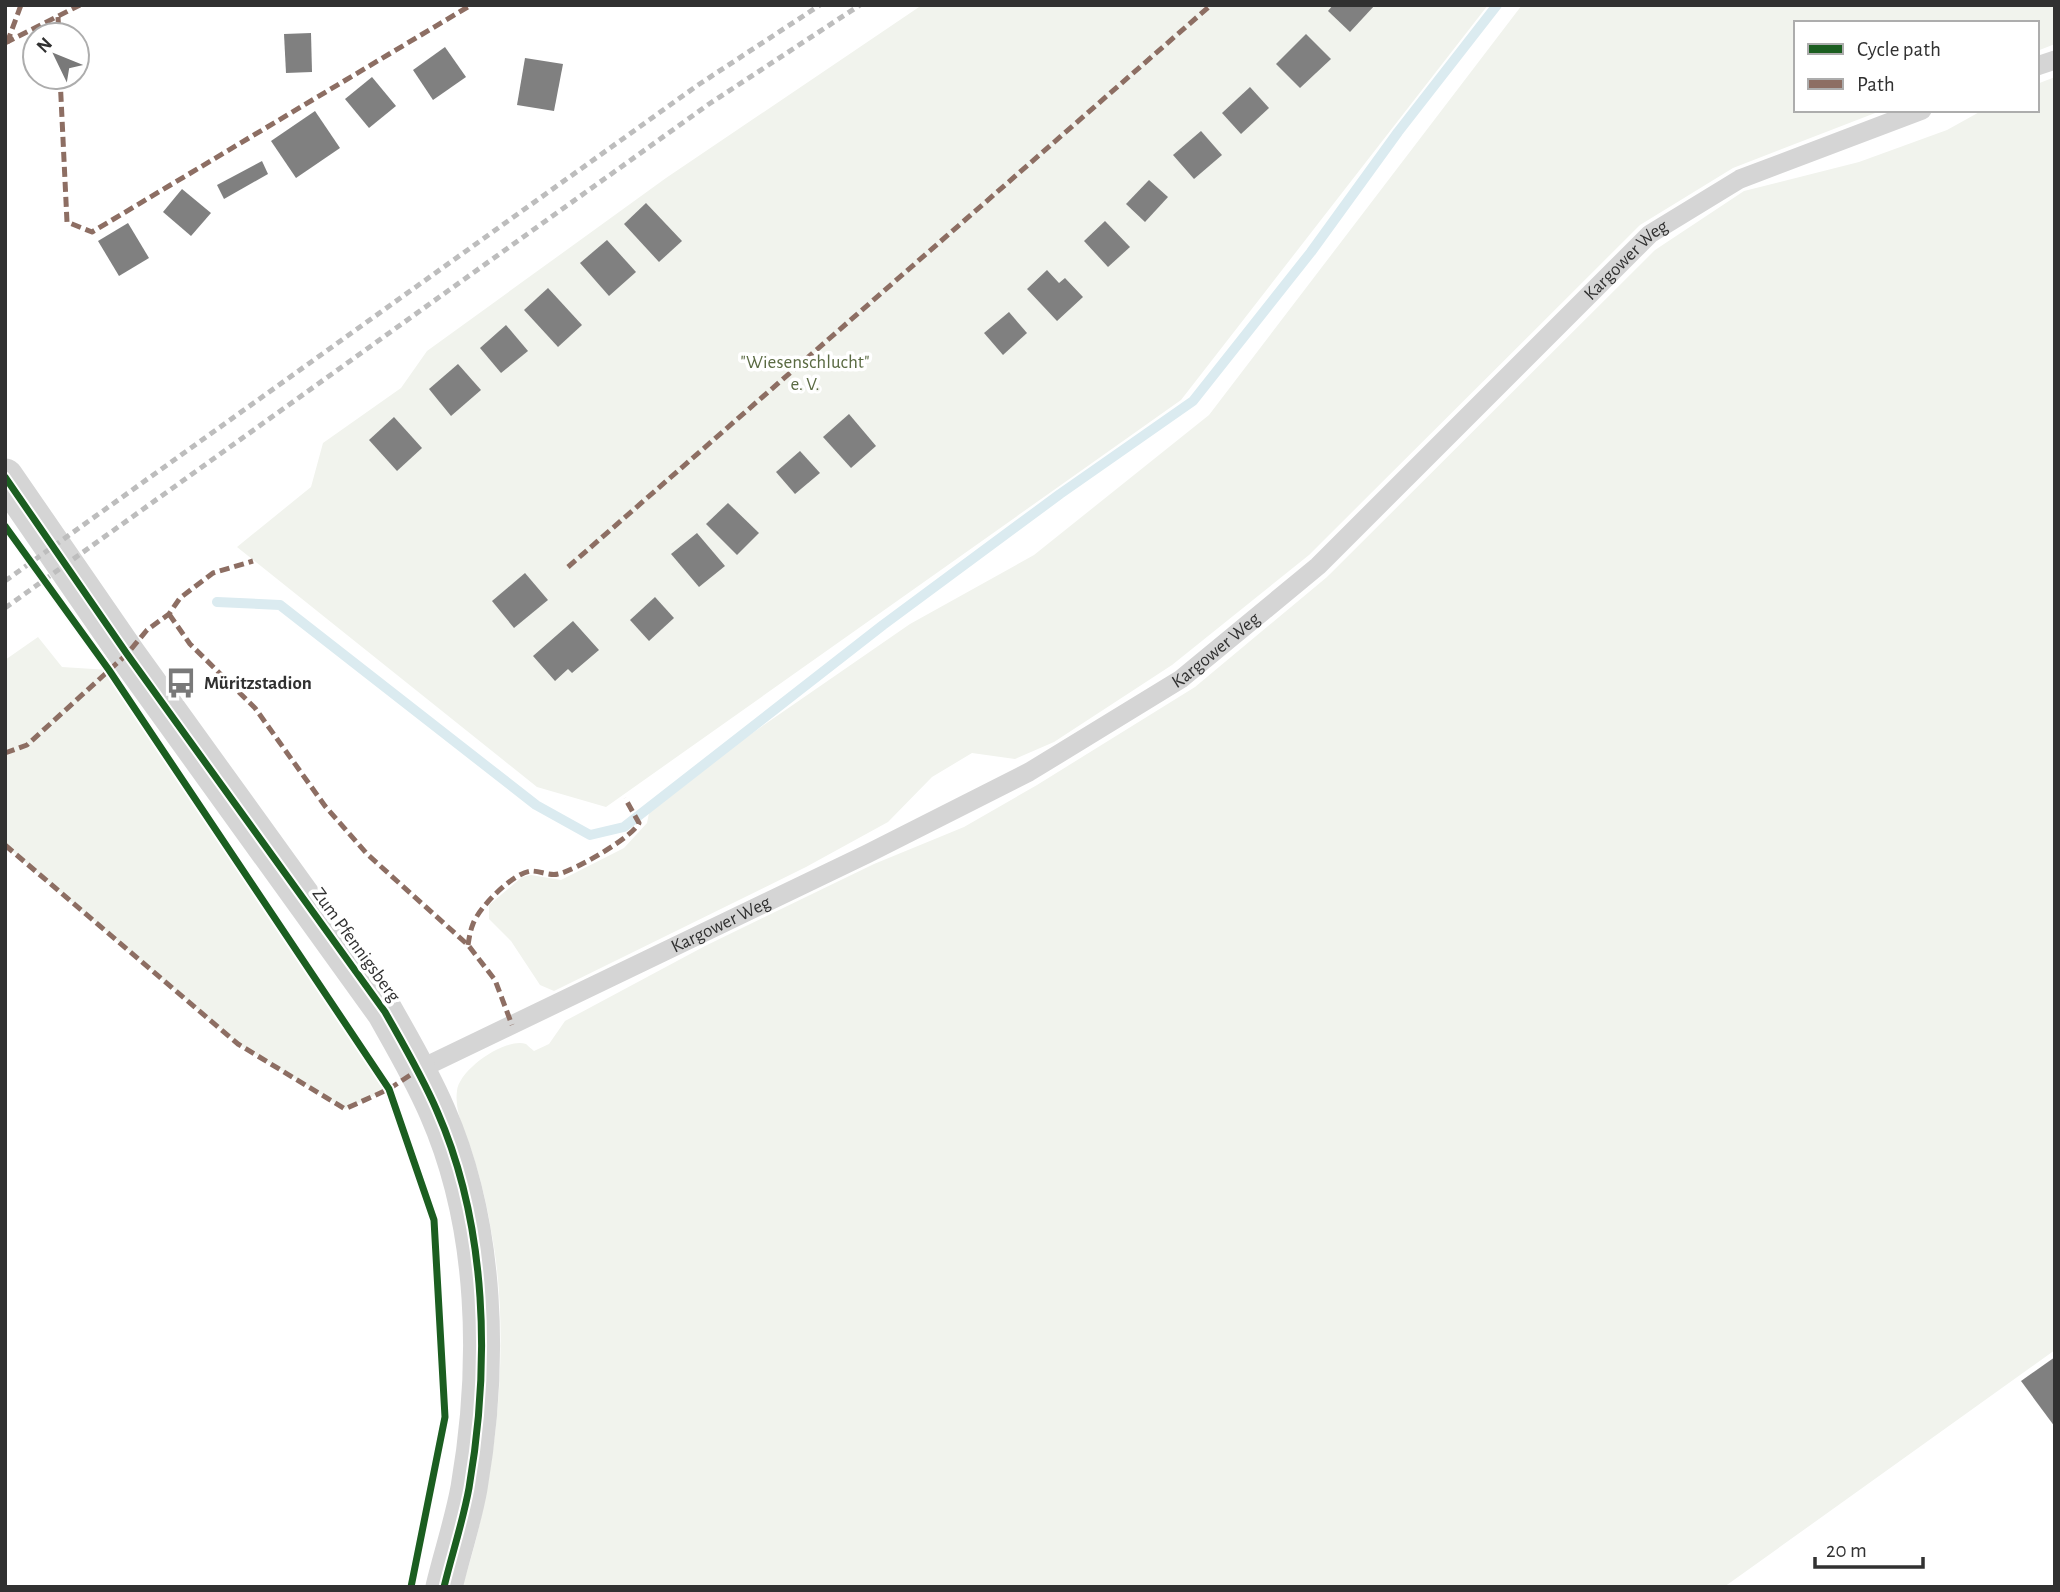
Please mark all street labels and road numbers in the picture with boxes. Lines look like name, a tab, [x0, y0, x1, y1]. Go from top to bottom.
street label: Kargower Weg	[1580, 216, 1672, 304]
street label: Kargower Weg	[1168, 608, 1264, 692]
street label: Zum Pfennigsberg	[308, 884, 404, 1006]
street label: Kargower Weg	[668, 892, 774, 956]

